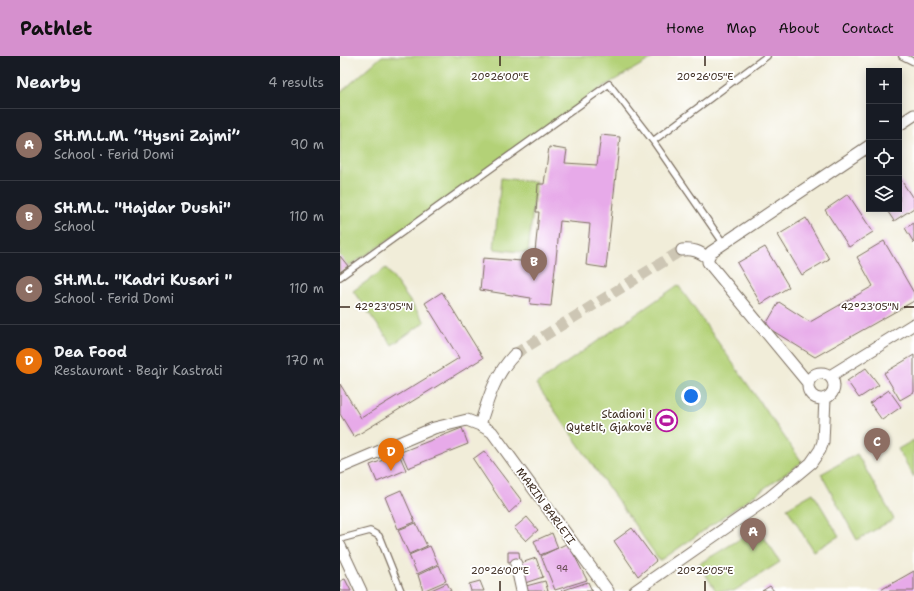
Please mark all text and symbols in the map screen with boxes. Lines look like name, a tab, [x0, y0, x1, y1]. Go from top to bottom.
text: Pathlet	[20, 16, 92, 41]
text: Home	[666, 19, 705, 37]
text: Map	[727, 19, 757, 37]
text: About	[779, 19, 820, 37]
text: Contact	[842, 19, 894, 37]
map controls	[866, 68, 902, 212]
button: +	[866, 68, 902, 104]
text: 20°26'00"E	[471, 70, 529, 83]
text: 20°26'05"E	[676, 70, 734, 83]
text: Nearby	[16, 71, 81, 93]
text: 4 results	[268, 74, 324, 91]
button: −	[866, 104, 902, 140]
text: SH.M.L.M. “Hysni Zajmi”	[54, 126, 240, 146]
text: A	[24, 136, 34, 153]
text: 90 m	[290, 136, 324, 153]
button: locate	[866, 140, 902, 176]
text: School · Ferid Domi	[54, 146, 174, 163]
button: layers	[866, 176, 902, 212]
text: SH.M.L. "Hajdar Dushi"	[54, 198, 231, 218]
text: B	[25, 208, 33, 225]
text: 110 m	[289, 208, 324, 225]
text: School	[54, 218, 95, 235]
pin: B	[521, 248, 547, 281]
text: SH.M.L. "Kadri Kusari "	[54, 270, 232, 290]
text: C	[25, 280, 33, 297]
text: 110 m	[289, 280, 324, 297]
text: School · Ferid Domi	[54, 290, 174, 307]
text: 42°23'05"N	[355, 300, 413, 313]
text: 42°23'05"N	[841, 300, 899, 313]
text: Dea Food	[54, 342, 127, 362]
text: D	[24, 352, 34, 369]
text: 170 m	[286, 352, 324, 369]
text: Restaurant · Beqir Kastrati	[54, 362, 223, 379]
your location	[681, 386, 701, 406]
place label: Stadioni i Qytetit, Gjakovë	[566, 407, 652, 435]
sports icon: Stadioni i Qytetit, Gjakovë	[654, 407, 680, 433]
pin: C	[864, 428, 890, 461]
pin: D	[378, 438, 404, 471]
street label: MARIN BARLETI	[513, 465, 579, 548]
pin: A	[740, 518, 766, 551]
house number: 94	[556, 563, 568, 575]
text: 20°26'00"E	[471, 564, 529, 577]
text: 20°26'05"E	[676, 564, 734, 577]

